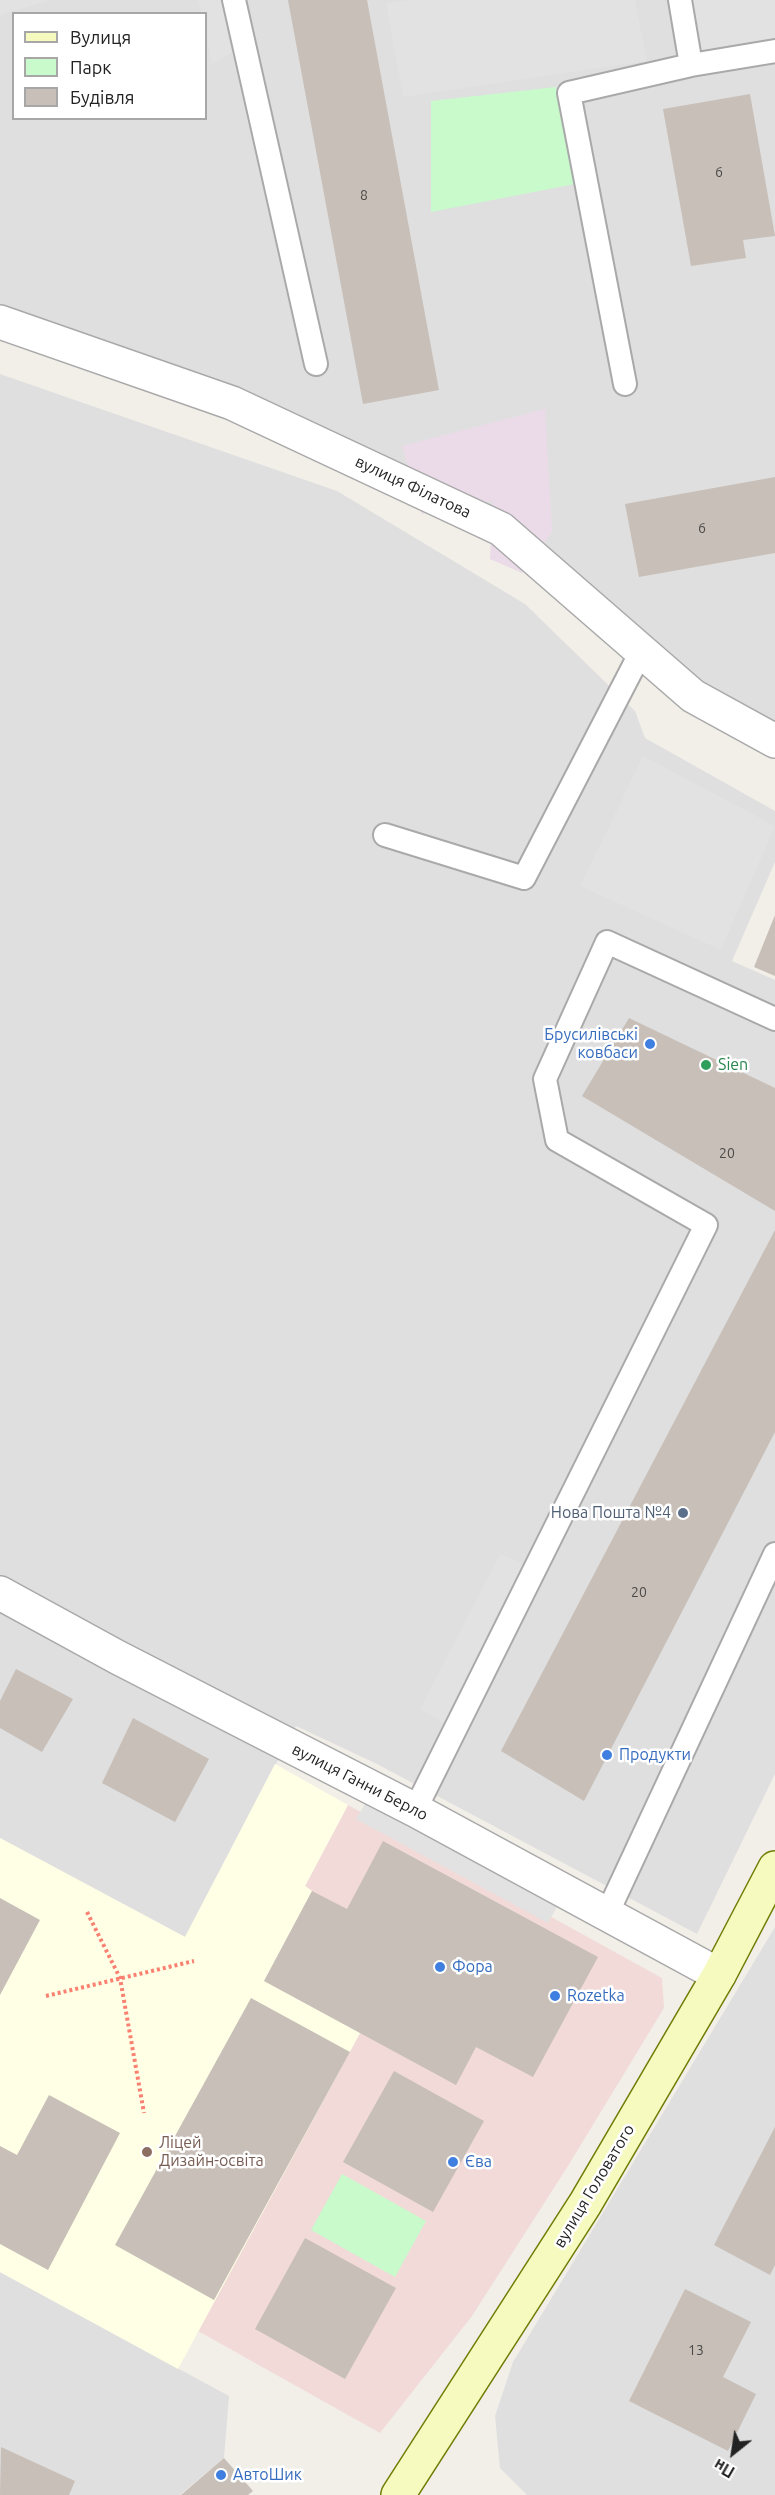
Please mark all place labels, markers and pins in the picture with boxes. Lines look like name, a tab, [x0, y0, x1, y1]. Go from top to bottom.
place label: Брусилівські ковбаси	[544, 1025, 638, 1063]
marker: Брусилівські ковбаси	[643, 1037, 657, 1051]
place label: Sien	[718, 1055, 748, 1075]
marker: Sien	[699, 1058, 713, 1072]
place label: Нова Пошта №4	[551, 1503, 671, 1523]
marker: Нова Пошта №4	[676, 1506, 690, 1520]
place label: Продукти	[619, 1745, 691, 1765]
marker: Продукти	[600, 1748, 614, 1762]
place label: Фора	[452, 1957, 493, 1977]
marker: Фора	[433, 1960, 447, 1974]
place label: Rozetka	[567, 1986, 625, 2006]
marker: Rozetka	[548, 1989, 562, 2003]
place label: Ліцей Дизайн-освіта	[159, 2133, 264, 2171]
marker: Ліцей Дизайн-освіта	[140, 2145, 154, 2159]
place label: Єва	[465, 2152, 492, 2172]
marker: Єва	[446, 2155, 460, 2169]
place label: АвтоШик	[233, 2465, 302, 2485]
marker: АвтоШик	[214, 2468, 228, 2482]

